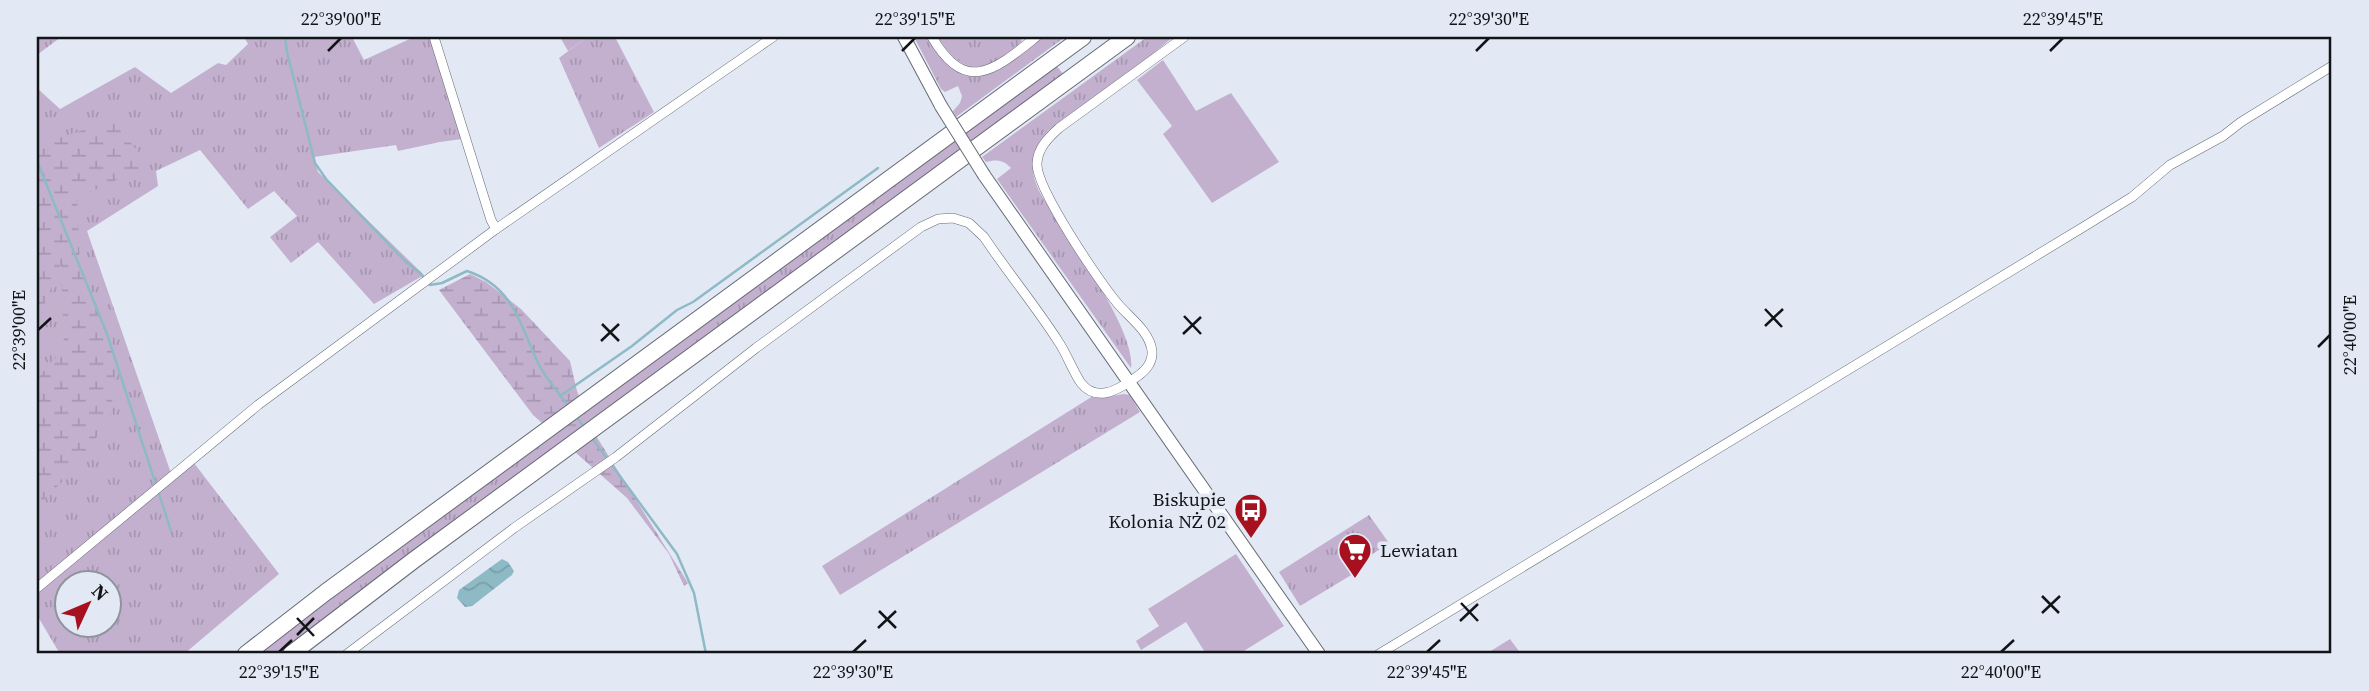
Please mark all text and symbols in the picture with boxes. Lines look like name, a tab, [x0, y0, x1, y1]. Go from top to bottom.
text: 22°39'00"E	[301, 6, 381, 31]
text: 22°39'15"E	[875, 6, 955, 31]
text: 22°39'30"E	[1449, 6, 1529, 31]
text: 22°39'45"E	[2023, 6, 2103, 31]
text: 22°39'00"E	[6, 290, 31, 370]
text: 22°40'00"E	[2337, 295, 2362, 375]
place label: Biskupie Kolonia NŻ 02	[1108, 486, 1226, 534]
bus stop icon: Biskupie Kolonia NŻ 02	[1232, 491, 1270, 540]
supermarket icon: Lewiatan	[1336, 531, 1374, 580]
place label: Lewiatan	[1380, 537, 1458, 563]
north arrow	[52, 568, 122, 638]
text: N	[86, 578, 114, 606]
text: 22°39'15"E	[239, 659, 319, 684]
text: 22°39'30"E	[813, 659, 893, 684]
text: 22°39'45"E	[1387, 659, 1467, 684]
text: 22°40'00"E	[1961, 659, 2041, 684]

